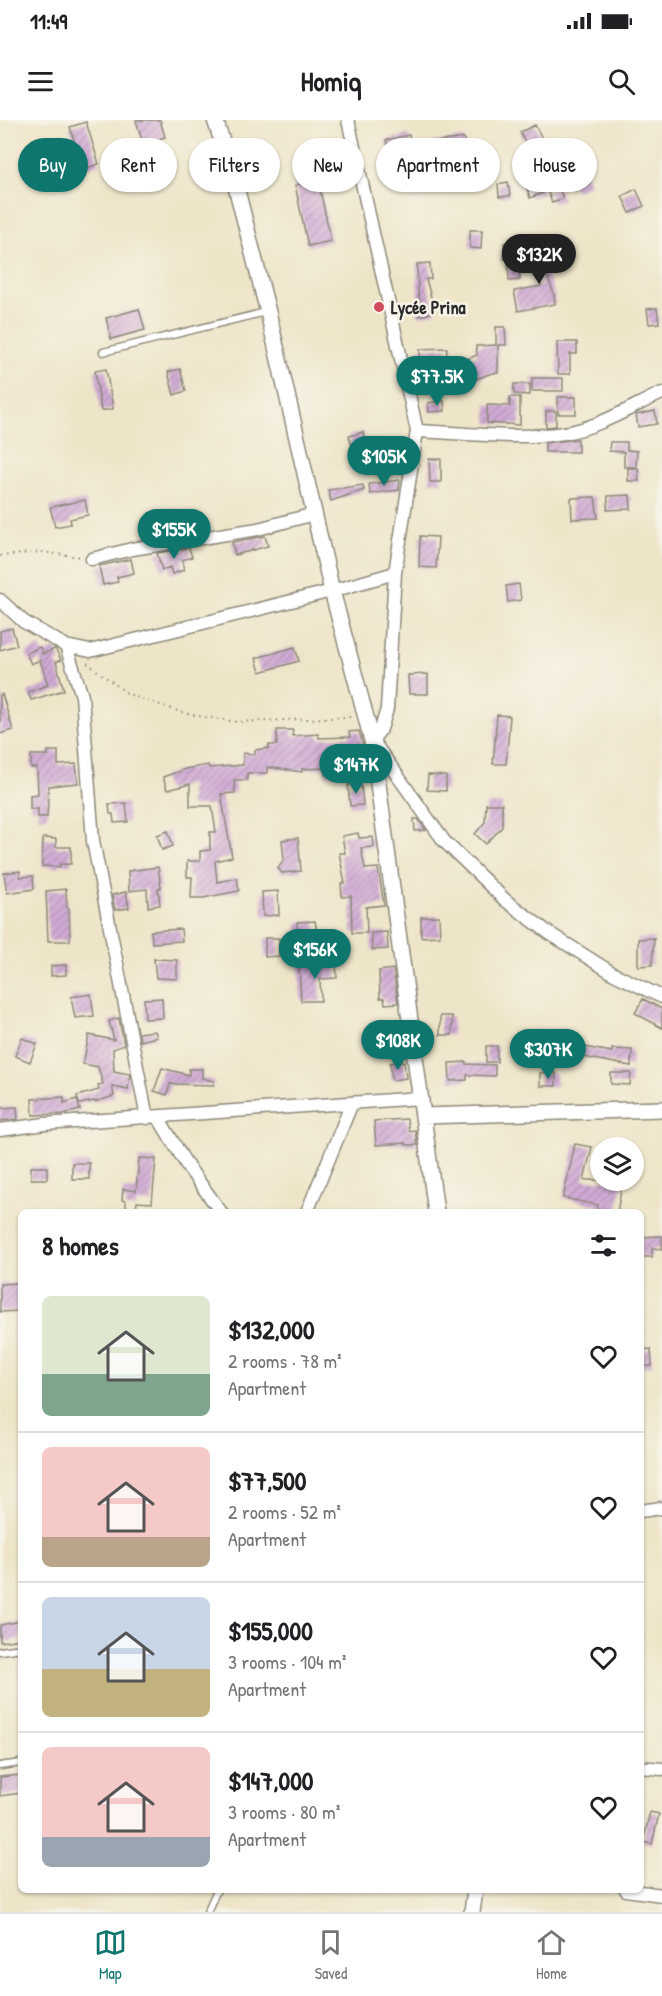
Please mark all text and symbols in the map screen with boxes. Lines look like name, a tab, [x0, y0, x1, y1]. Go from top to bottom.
text: 11:49	[30, 6, 67, 36]
text: Homiq	[301, 63, 361, 99]
icon: menu	[24, 65, 57, 98]
icon: search	[605, 65, 638, 98]
chip: Buy	[18, 138, 88, 192]
chip: Rent	[100, 138, 177, 192]
chip: Filters	[189, 138, 280, 192]
chip: New	[292, 138, 364, 192]
chip: Apartment	[376, 138, 500, 192]
chip: House	[512, 138, 597, 192]
pin: $132K	[497, 234, 581, 285]
text: $132K	[516, 240, 562, 267]
place label: Lycée Prina	[391, 295, 467, 321]
marker: Lycée Prina	[372, 300, 386, 314]
pin: $77.5K	[388, 356, 486, 407]
text: $77.5K	[410, 362, 464, 389]
pin: $105K	[342, 436, 426, 487]
text: $105K	[361, 442, 407, 469]
pin: $155K	[132, 509, 216, 560]
text: $155K	[152, 515, 196, 542]
pin: $147K	[314, 744, 398, 795]
text: $147K	[333, 750, 379, 777]
pin: $156K	[273, 929, 357, 980]
text: $156K	[293, 935, 337, 962]
pin: $108K	[356, 1020, 440, 1071]
text: $108K	[375, 1026, 421, 1053]
pin: $307K	[506, 1029, 590, 1080]
text: $307K	[524, 1035, 572, 1062]
map controls	[590, 1137, 644, 1191]
button: layers	[590, 1137, 644, 1191]
text: 8 homes	[42, 1228, 119, 1263]
icon: filters	[587, 1229, 620, 1262]
text: $132,000	[228, 1312, 315, 1347]
icon: home	[90, 1320, 162, 1392]
icon: heart	[587, 1340, 620, 1373]
text: 2 rooms · 78 m²	[228, 1347, 342, 1374]
text: Apartment	[228, 1374, 306, 1401]
text: $77,500	[228, 1463, 306, 1498]
icon: home	[90, 1471, 162, 1543]
icon: heart	[587, 1491, 620, 1524]
text: 2 rooms · 52 m²	[228, 1498, 341, 1525]
text: Apartment	[228, 1525, 306, 1552]
text: $155,000	[228, 1613, 313, 1648]
icon: home	[90, 1621, 162, 1693]
icon: heart	[587, 1641, 620, 1674]
text: 3 rooms · 104 m²	[228, 1648, 346, 1675]
text: Apartment	[228, 1675, 306, 1702]
text: $147,000	[228, 1763, 313, 1798]
icon: home	[90, 1771, 162, 1843]
icon: heart	[587, 1791, 620, 1824]
text: 3 rooms · 80 m²	[228, 1798, 340, 1825]
text: Apartment	[228, 1825, 306, 1852]
tab: Map	[94, 1926, 127, 1984]
tab: Saved	[314, 1926, 347, 1984]
tab: Home	[535, 1926, 568, 1984]

